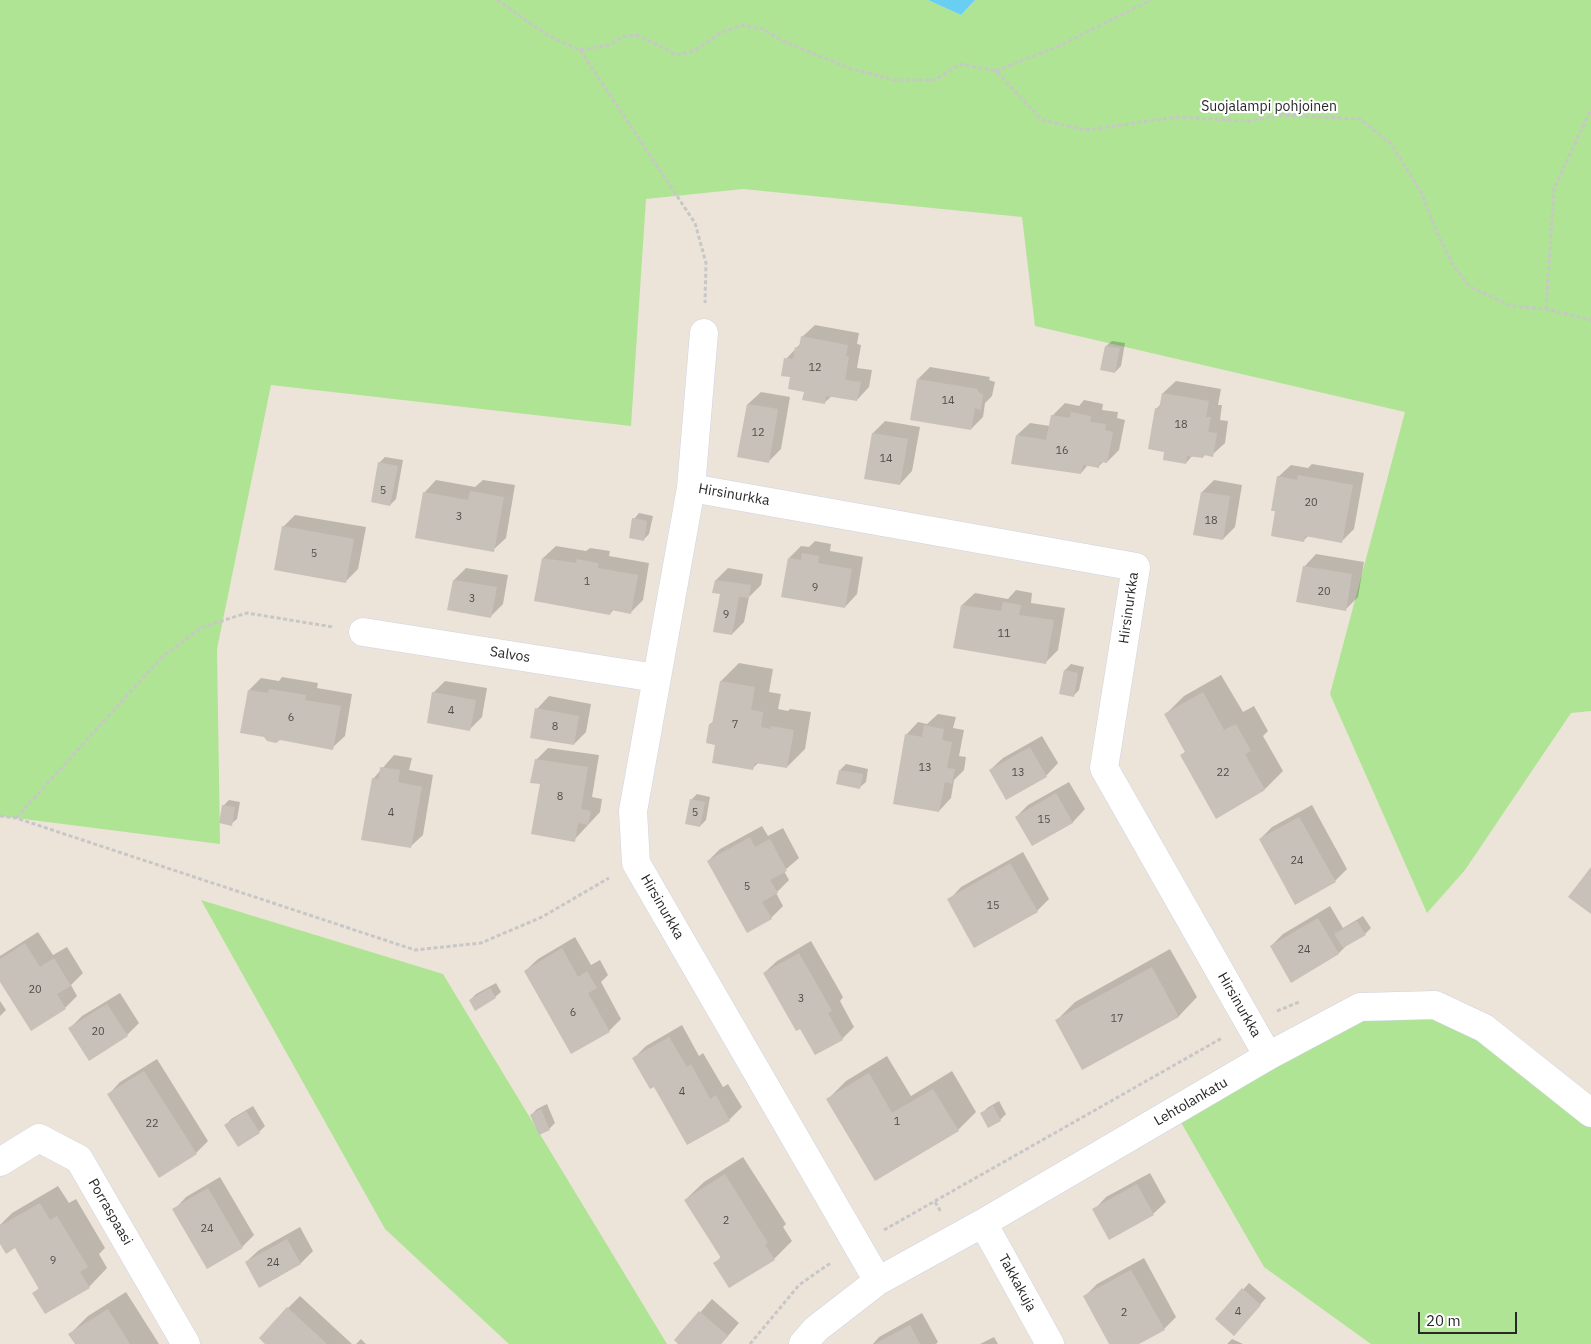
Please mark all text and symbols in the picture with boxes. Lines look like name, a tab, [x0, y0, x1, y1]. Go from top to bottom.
street label: Suojalampi pohjoinen	[1201, 99, 1337, 115]
house number: 12	[808, 361, 822, 375]
house number: 14	[941, 394, 955, 408]
house number: 18	[1174, 418, 1188, 432]
house number: 12	[751, 426, 765, 440]
house number: 16	[1055, 444, 1069, 458]
house number: 14	[879, 452, 893, 466]
street label: Hirsinurkka	[697, 480, 771, 510]
house number: 5	[380, 484, 386, 498]
house number: 20	[1304, 496, 1318, 510]
house number: 3	[456, 510, 462, 524]
house number: 18	[1204, 514, 1218, 528]
house number: 5	[311, 547, 317, 561]
street label: Hirsinurkka	[1116, 571, 1142, 645]
house number: 1	[584, 575, 590, 589]
house number: 9	[812, 581, 818, 595]
house number: 20	[1317, 585, 1331, 599]
house number: 3	[469, 592, 475, 606]
house number: 9	[723, 608, 729, 622]
house number: 11	[997, 627, 1011, 641]
street label: Salvos	[489, 644, 531, 666]
house number: 4	[448, 704, 454, 718]
house number: 6	[288, 711, 294, 725]
house number: 7	[732, 718, 738, 732]
house number: 8	[552, 720, 558, 734]
house number: 13	[918, 761, 932, 775]
house number: 13	[1011, 766, 1025, 780]
house number: 22	[1216, 766, 1230, 780]
house number: 8	[557, 790, 563, 804]
house number: 4	[388, 806, 394, 820]
house number: 5	[692, 806, 698, 820]
house number: 15	[1037, 813, 1051, 827]
house number: 24	[1290, 854, 1304, 868]
street label: Hirsinurkka	[637, 872, 687, 942]
house number: 5	[744, 880, 750, 894]
house number: 15	[986, 899, 1000, 913]
house number: 24	[1297, 943, 1311, 957]
street label: Hirsinurkka	[1214, 970, 1264, 1040]
house number: 20	[28, 983, 42, 997]
house number: 3	[798, 992, 804, 1006]
house number: 6	[570, 1006, 576, 1020]
house number: 17	[1110, 1012, 1124, 1026]
house number: 20	[91, 1025, 105, 1039]
street label: Lehtolankatu	[1151, 1074, 1231, 1130]
house number: 4	[679, 1085, 685, 1099]
house number: 1	[894, 1115, 900, 1129]
house number: 22	[145, 1117, 159, 1131]
street label: Porraspaasi	[84, 1176, 136, 1248]
house number: 2	[723, 1214, 729, 1228]
house number: 24	[200, 1222, 214, 1236]
street label: Takkakuja	[994, 1251, 1040, 1315]
house number: 9	[50, 1254, 56, 1268]
house number: 24	[266, 1256, 280, 1270]
scale bar	[1421, 1302, 1520, 1334]
house number: 4	[1235, 1305, 1241, 1319]
house number: 2	[1121, 1306, 1127, 1320]
text: 20 m	[1426, 1311, 1461, 1330]

